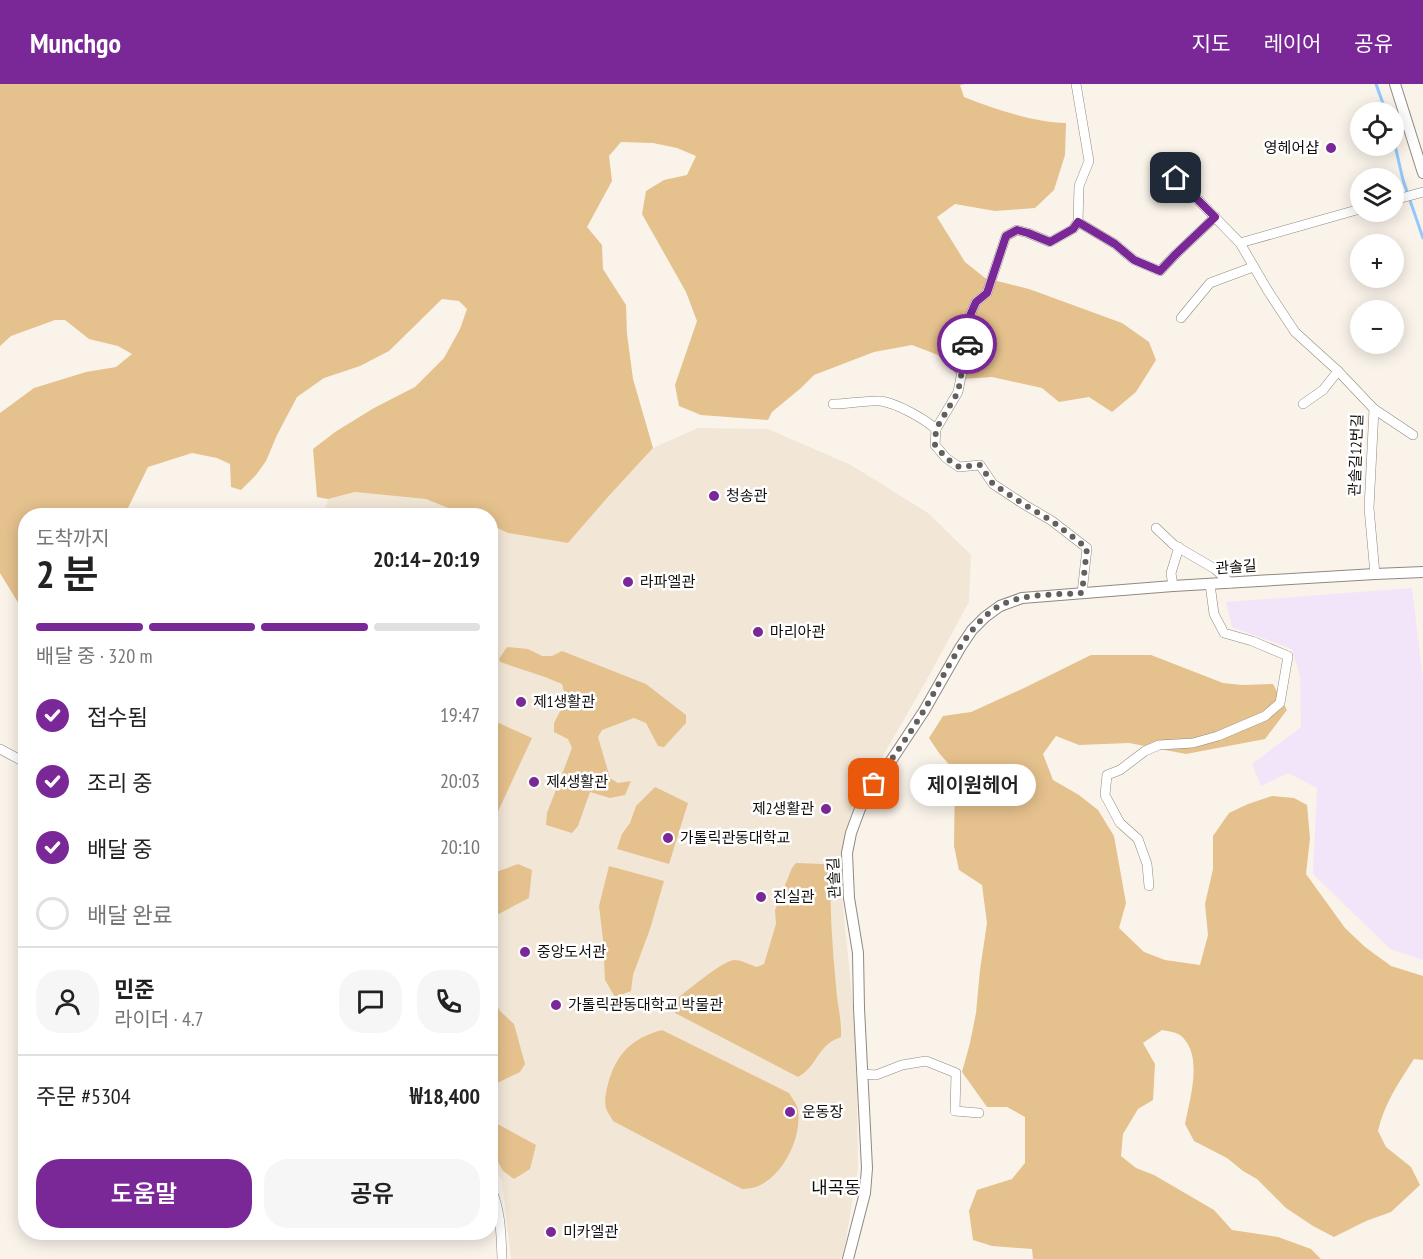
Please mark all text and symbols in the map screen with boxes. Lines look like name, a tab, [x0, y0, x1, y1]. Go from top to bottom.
text: Munchgo	[30, 24, 121, 61]
text: 지도	[1192, 30, 1230, 57]
text: 레이어	[1263, 30, 1321, 57]
text: 공유	[1354, 30, 1393, 57]
map controls	[1350, 102, 1404, 354]
button: locate	[1350, 102, 1404, 156]
place label: 영헤어샵	[1264, 138, 1319, 157]
marker: 영헤어샵	[1324, 141, 1338, 155]
pin	[1150, 152, 1201, 203]
icon: home	[1159, 161, 1192, 194]
button: layers	[1350, 168, 1404, 222]
button: +	[1350, 234, 1404, 288]
button: −	[1350, 300, 1404, 354]
courier	[937, 314, 997, 374]
icon: car	[951, 328, 984, 361]
street label: 관솔길12번길	[1345, 413, 1366, 497]
place label: 청송관	[726, 486, 768, 505]
marker: 청송관	[707, 489, 721, 503]
text: 도착까지	[36, 525, 110, 551]
text: 20:14–20:19	[373, 545, 480, 573]
text: 2 분	[36, 548, 99, 599]
street label: 관솔길	[1215, 556, 1257, 577]
place label: 라파엘관	[640, 572, 695, 591]
marker: 라파엘관	[621, 575, 635, 589]
place label: 마리아관	[770, 622, 825, 641]
marker: 마리아관	[751, 625, 765, 639]
text: 배달 중 · 320 m	[36, 643, 152, 669]
place label: 제1생활관	[533, 692, 595, 711]
marker: 제1생활관	[514, 695, 528, 709]
icon: check	[36, 699, 69, 732]
text: 19:47	[440, 702, 480, 728]
text: 접수됨	[87, 703, 148, 731]
pin	[848, 758, 899, 809]
callout: 제이원헤어	[910, 763, 1036, 805]
icon: check	[36, 765, 69, 798]
icon: bag	[857, 767, 890, 800]
text: 20:03	[440, 768, 480, 794]
text: 조리 중	[87, 769, 152, 797]
place label: 제4생활관	[546, 772, 608, 791]
text: 제이원헤어	[927, 772, 1019, 798]
marker: 제4생활관	[527, 775, 541, 789]
place label: 제2생활관	[752, 799, 814, 818]
marker: 제2생활관	[819, 802, 833, 816]
place label: 가톨릭관동대학교	[680, 828, 790, 847]
icon: check	[36, 831, 69, 864]
marker: 가톨릭관동대학교	[661, 831, 675, 845]
text: 20:10	[440, 834, 480, 860]
text: 배달 중	[87, 835, 152, 863]
street label: 관솔길	[823, 857, 844, 899]
place label: 진실관	[773, 887, 815, 906]
marker: 진실관	[754, 890, 768, 904]
text: 배달 완료	[87, 901, 173, 929]
place label: 중앙도서관	[537, 942, 606, 961]
marker: 중앙도서관	[518, 945, 532, 959]
button: person	[36, 970, 99, 1033]
button: chat	[339, 970, 402, 1033]
button: phone	[417, 970, 480, 1033]
text: 민준	[114, 975, 154, 1003]
place label: 가톨릭관동대학교 박물관	[568, 995, 723, 1014]
marker: 가톨릭관동대학교 박물관	[549, 998, 563, 1012]
text: 라이더 · 4.7	[114, 1006, 204, 1032]
text: 주문 #5304	[36, 1082, 131, 1110]
text: ₩18,400	[410, 1082, 480, 1110]
place label: 운동장	[802, 1102, 844, 1121]
marker: 운동장	[783, 1105, 797, 1119]
button: 도움말	[36, 1159, 252, 1228]
button: 공유	[264, 1159, 480, 1228]
district label: 내곡동	[811, 1176, 861, 1199]
place label: 미카엘관	[563, 1222, 618, 1241]
marker: 미카엘관	[544, 1225, 558, 1239]

